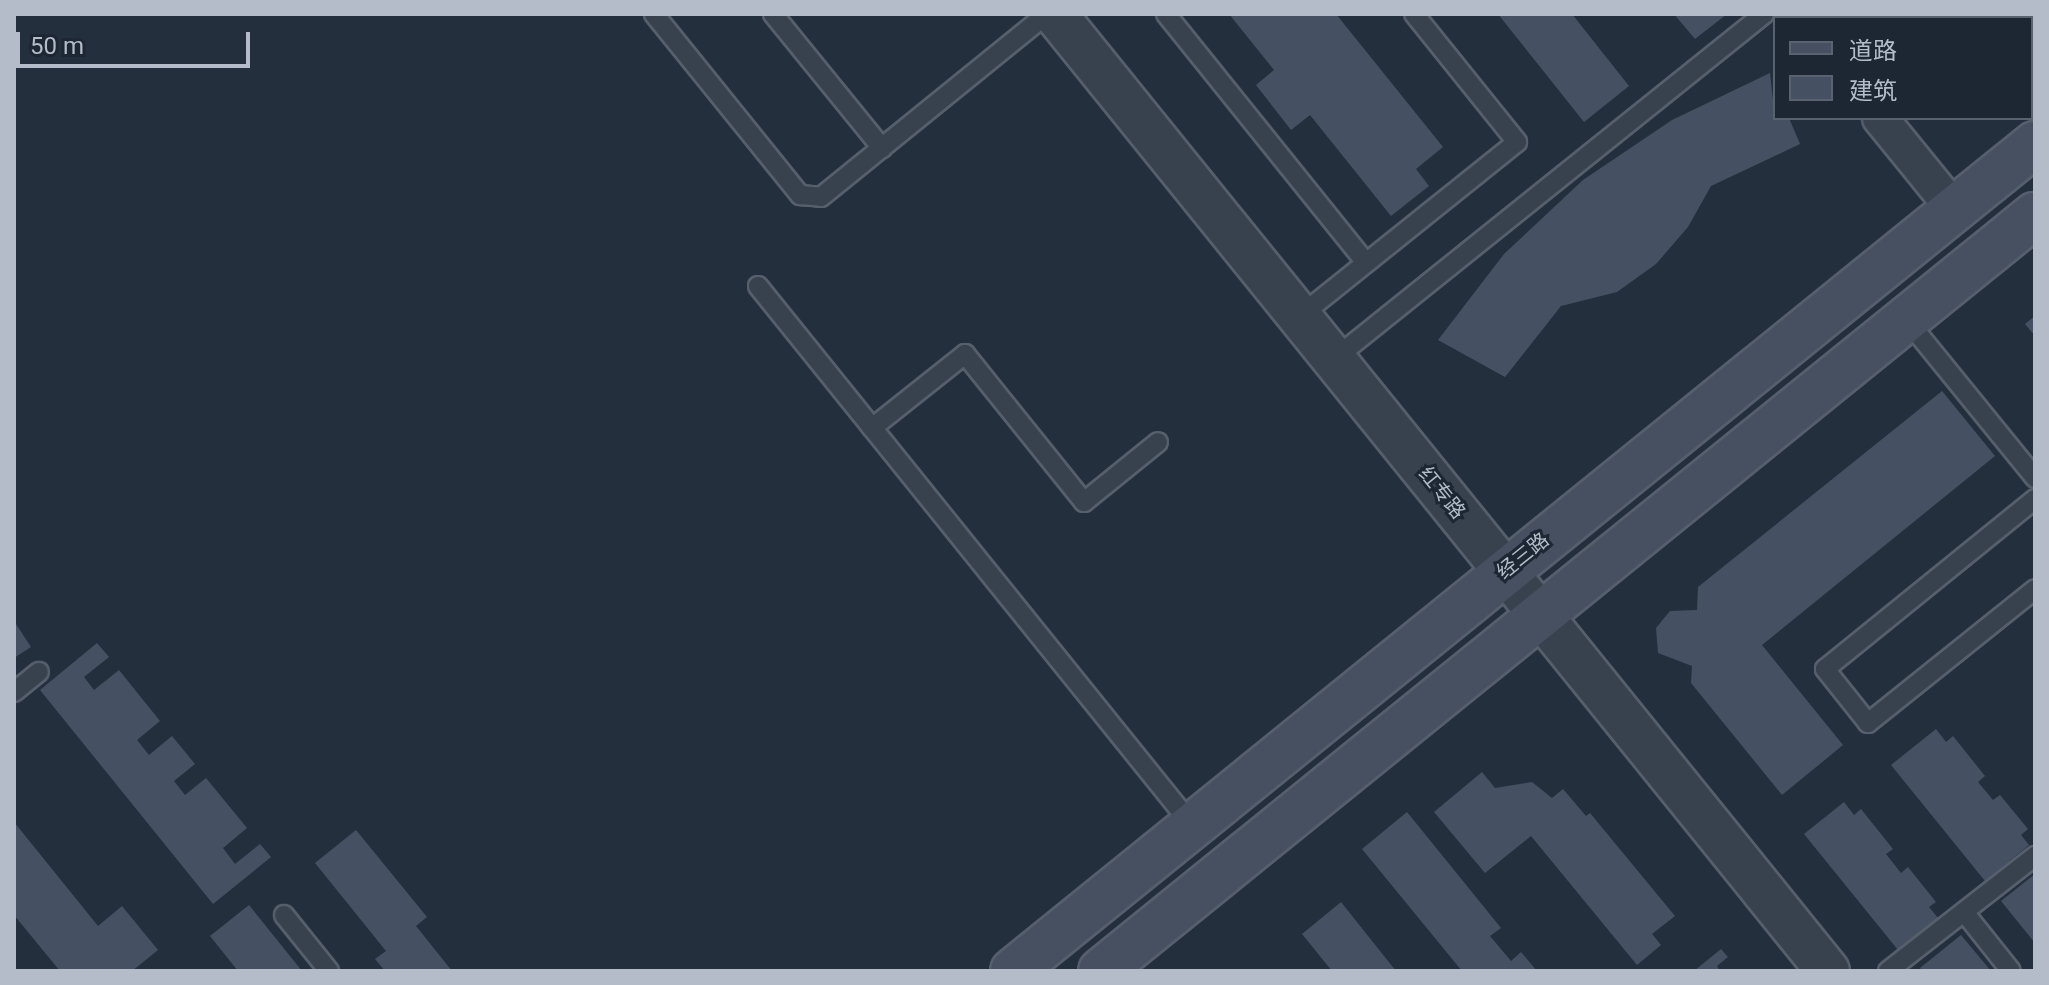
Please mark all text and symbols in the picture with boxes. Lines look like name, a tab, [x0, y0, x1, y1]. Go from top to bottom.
scale bar	[20, 16, 254, 66]
legend	[1773, 16, 2033, 120]
text: 50 m	[30, 32, 84, 60]
text: 道路	[1849, 37, 1897, 65]
text: 建筑	[1849, 77, 1897, 105]
street label: 红专路	[1414, 462, 1470, 524]
street label: 经三路	[1492, 528, 1554, 584]

